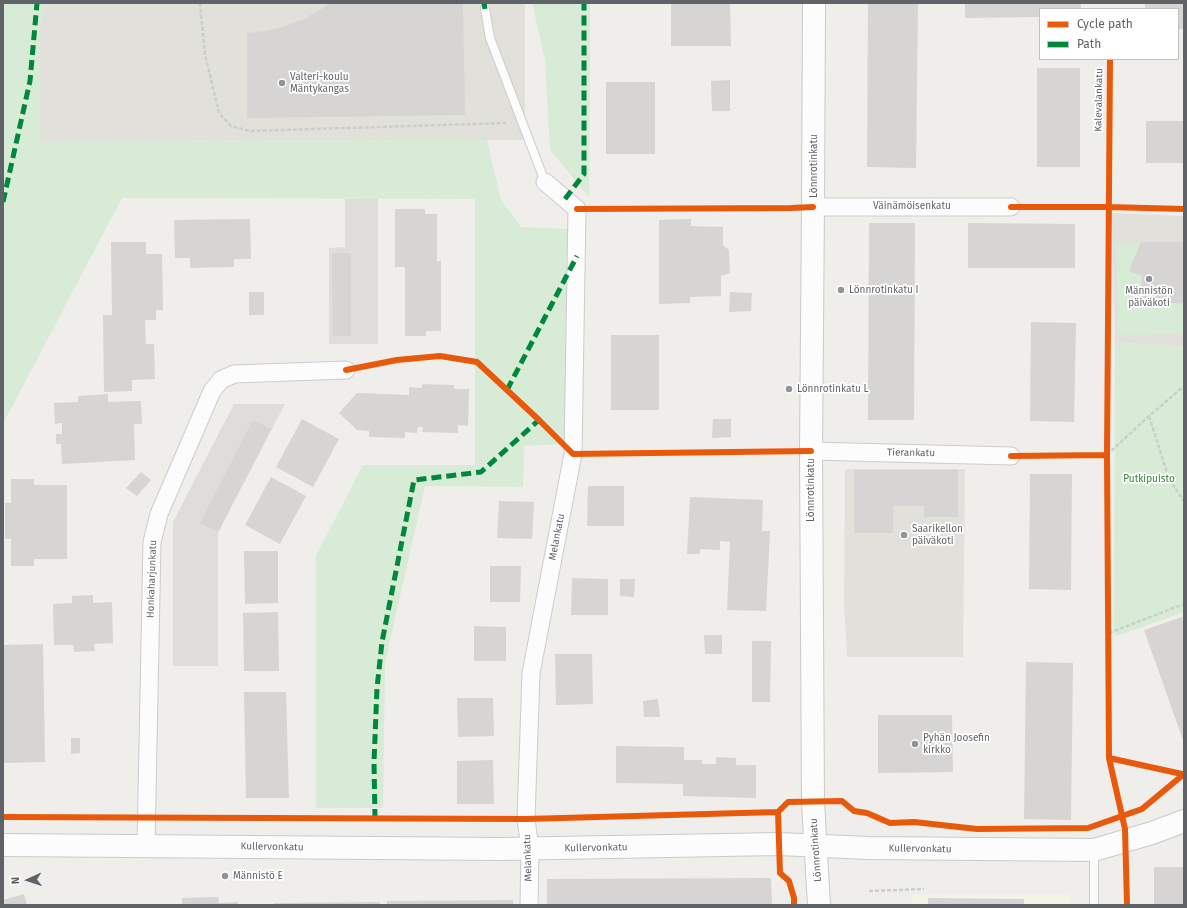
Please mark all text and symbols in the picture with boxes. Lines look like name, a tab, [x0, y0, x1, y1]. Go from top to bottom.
legend	[1039, 8, 1179, 60]
text: Cycle path	[1077, 17, 1133, 31]
text: Path	[1077, 37, 1101, 51]
street label: Kalevalankatu	[1092, 68, 1106, 132]
place label: Valteri-koulu Mäntykangas	[290, 71, 349, 94]
marker: Valteri-koulu Mäntykangas	[277, 78, 287, 88]
street label: Lönnrotinkatu	[808, 134, 820, 198]
street label: Väinämöisenkatu	[873, 200, 951, 212]
marker: Männistön päiväkoti	[1144, 274, 1154, 284]
place label: Lönnrotinkatu I	[849, 284, 918, 296]
marker: Lönnrotinkatu I	[836, 285, 846, 295]
place label: Männistön päiväkoti	[1125, 285, 1173, 308]
place label: Lönnrotinkatu L	[797, 383, 868, 395]
marker: Lönnrotinkatu L	[784, 384, 794, 394]
street label: Tierankatu	[887, 447, 935, 459]
street label: Lönnrotinkatu	[805, 458, 817, 522]
park label: Putkipuisto	[1123, 473, 1175, 485]
street label: Melankatu	[547, 513, 567, 561]
place label: Saarikellon päiväkoti	[912, 523, 963, 546]
marker: Saarikellon päiväkoti	[899, 530, 909, 540]
street label: Honkaharjunkatu	[145, 540, 159, 618]
place label: Pyhän Joosefin kirkko	[923, 732, 990, 756]
marker: Pyhän Joosefin kirkko	[910, 739, 920, 749]
street label: Lönnrotinkatu	[808, 818, 824, 882]
street label: Melankatu	[521, 834, 535, 882]
street label: Kullervonkatu	[240, 840, 304, 854]
street label: Kullervonkatu	[564, 841, 628, 855]
street label: Kullervonkatu	[888, 842, 952, 856]
north arrow	[8, 860, 48, 900]
place label: Männistö E	[233, 870, 283, 882]
marker: Männistö E	[220, 871, 230, 881]
text: N	[9, 877, 22, 885]

